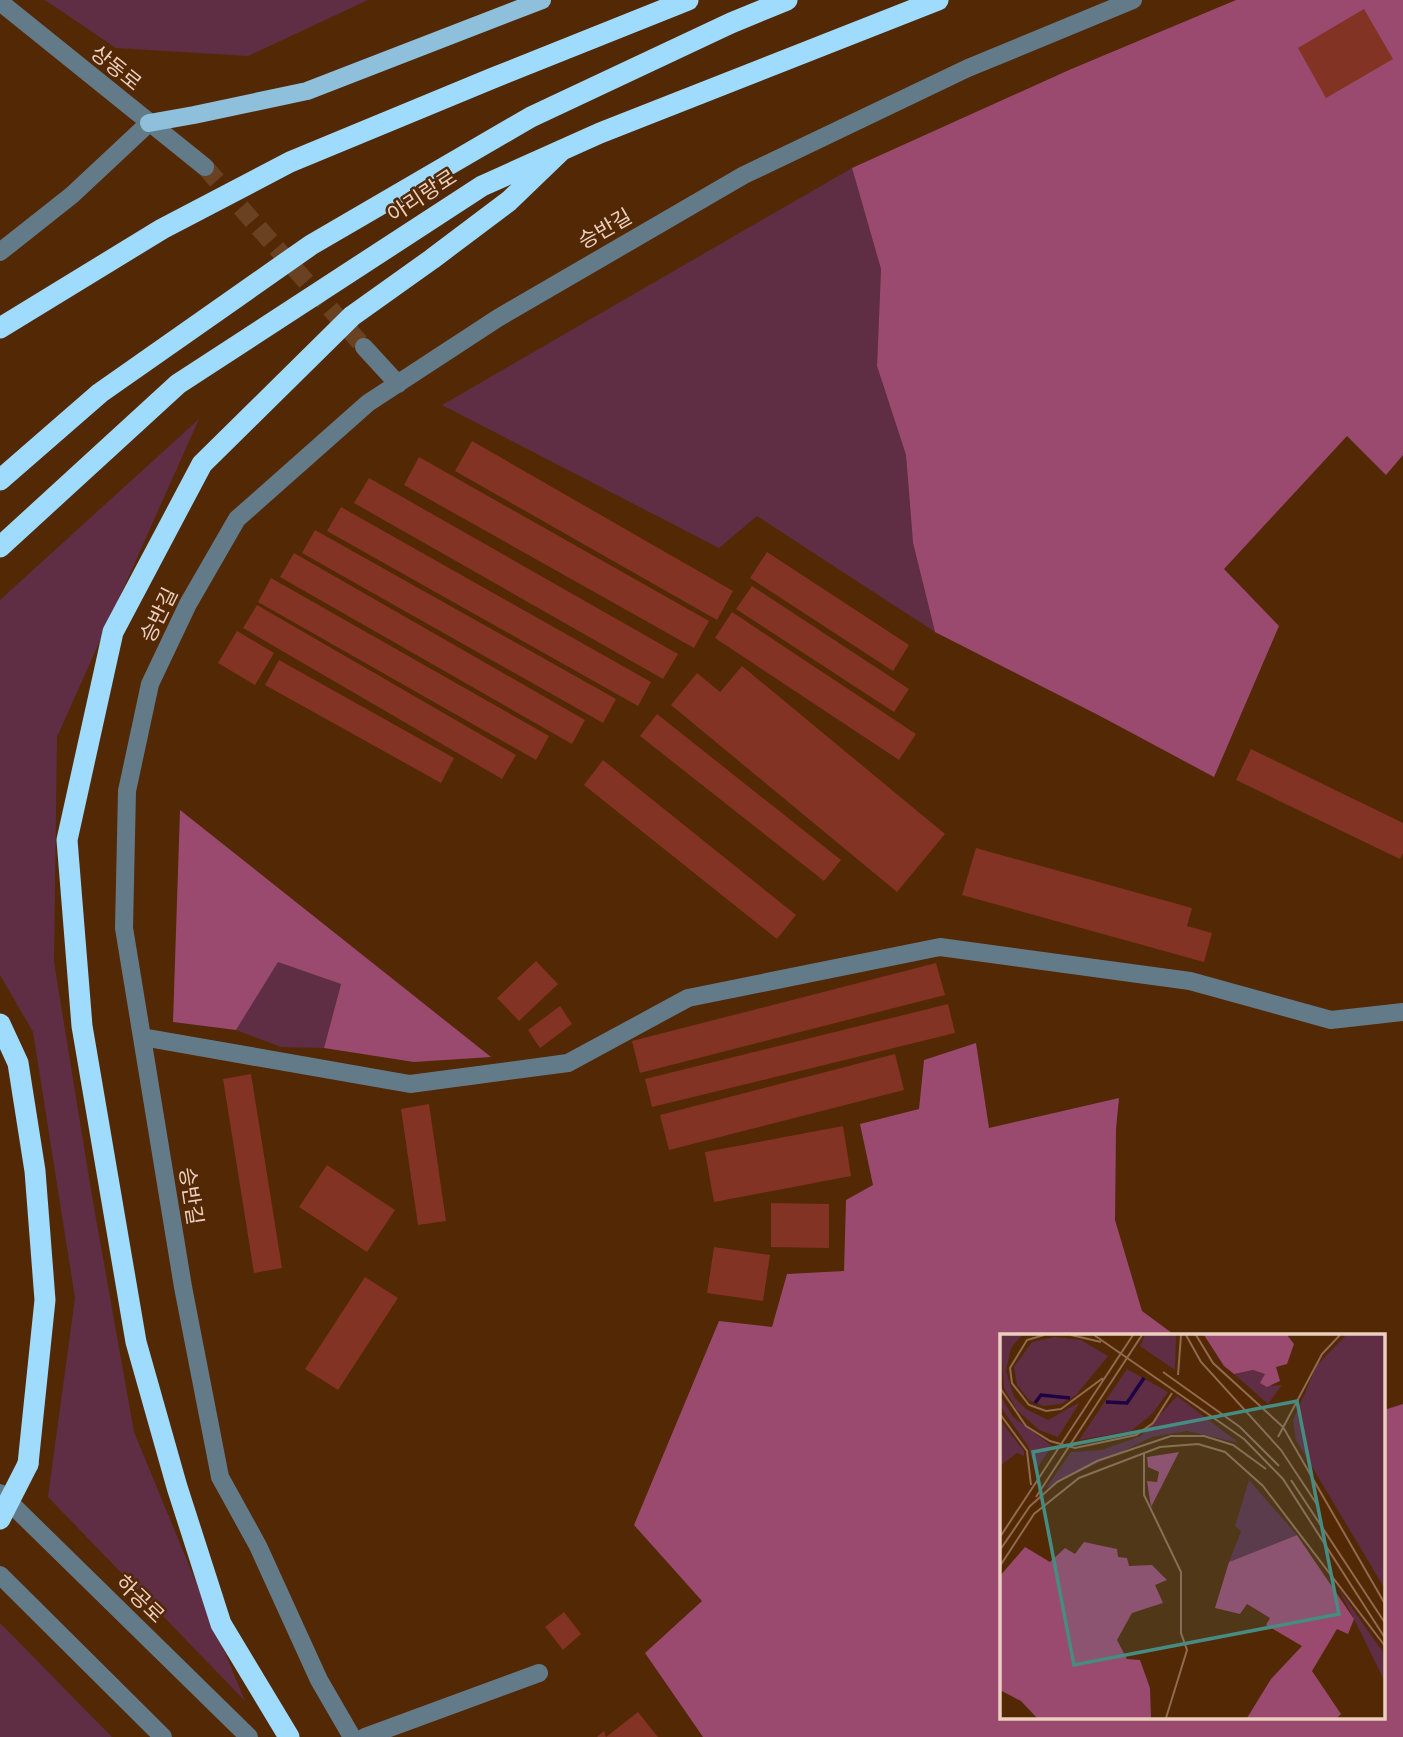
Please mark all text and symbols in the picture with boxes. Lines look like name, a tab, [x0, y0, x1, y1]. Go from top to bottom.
street label: 상동로	[85, 37, 149, 96]
street label: 아리랑로	[380, 161, 461, 228]
street label: 승반길	[571, 200, 637, 255]
street label: 승반길	[131, 581, 183, 647]
street label: 승반길	[174, 1165, 212, 1227]
inset map	[1000, 1334, 1386, 1720]
street label: 하공로	[110, 1567, 173, 1628]

